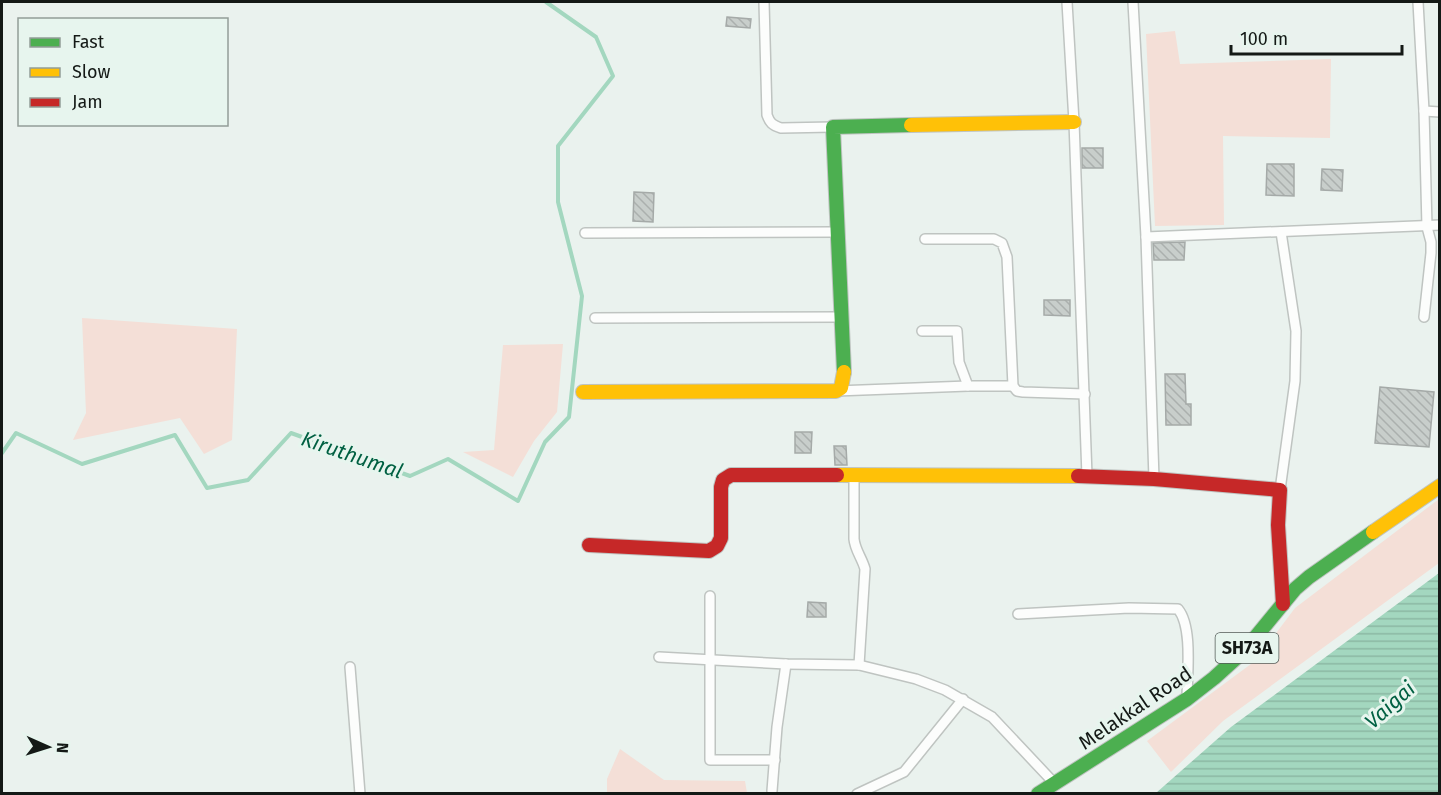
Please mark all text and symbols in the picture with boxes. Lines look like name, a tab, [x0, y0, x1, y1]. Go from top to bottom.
legend	[18, 18, 228, 126]
scale bar	[1231, 18, 1402, 56]
text: 100 m	[1240, 28, 1288, 50]
text: Fast	[72, 31, 105, 53]
text: Slow	[72, 61, 111, 83]
text: Jam	[72, 91, 103, 113]
water label: Kiruthumal	[298, 425, 406, 485]
road number: SH73A	[1216, 633, 1278, 663]
street label: Melakkal Road	[1074, 661, 1196, 755]
water label: Vaigai	[1359, 676, 1421, 734]
north arrow	[18, 717, 78, 777]
text: N	[53, 742, 72, 754]

